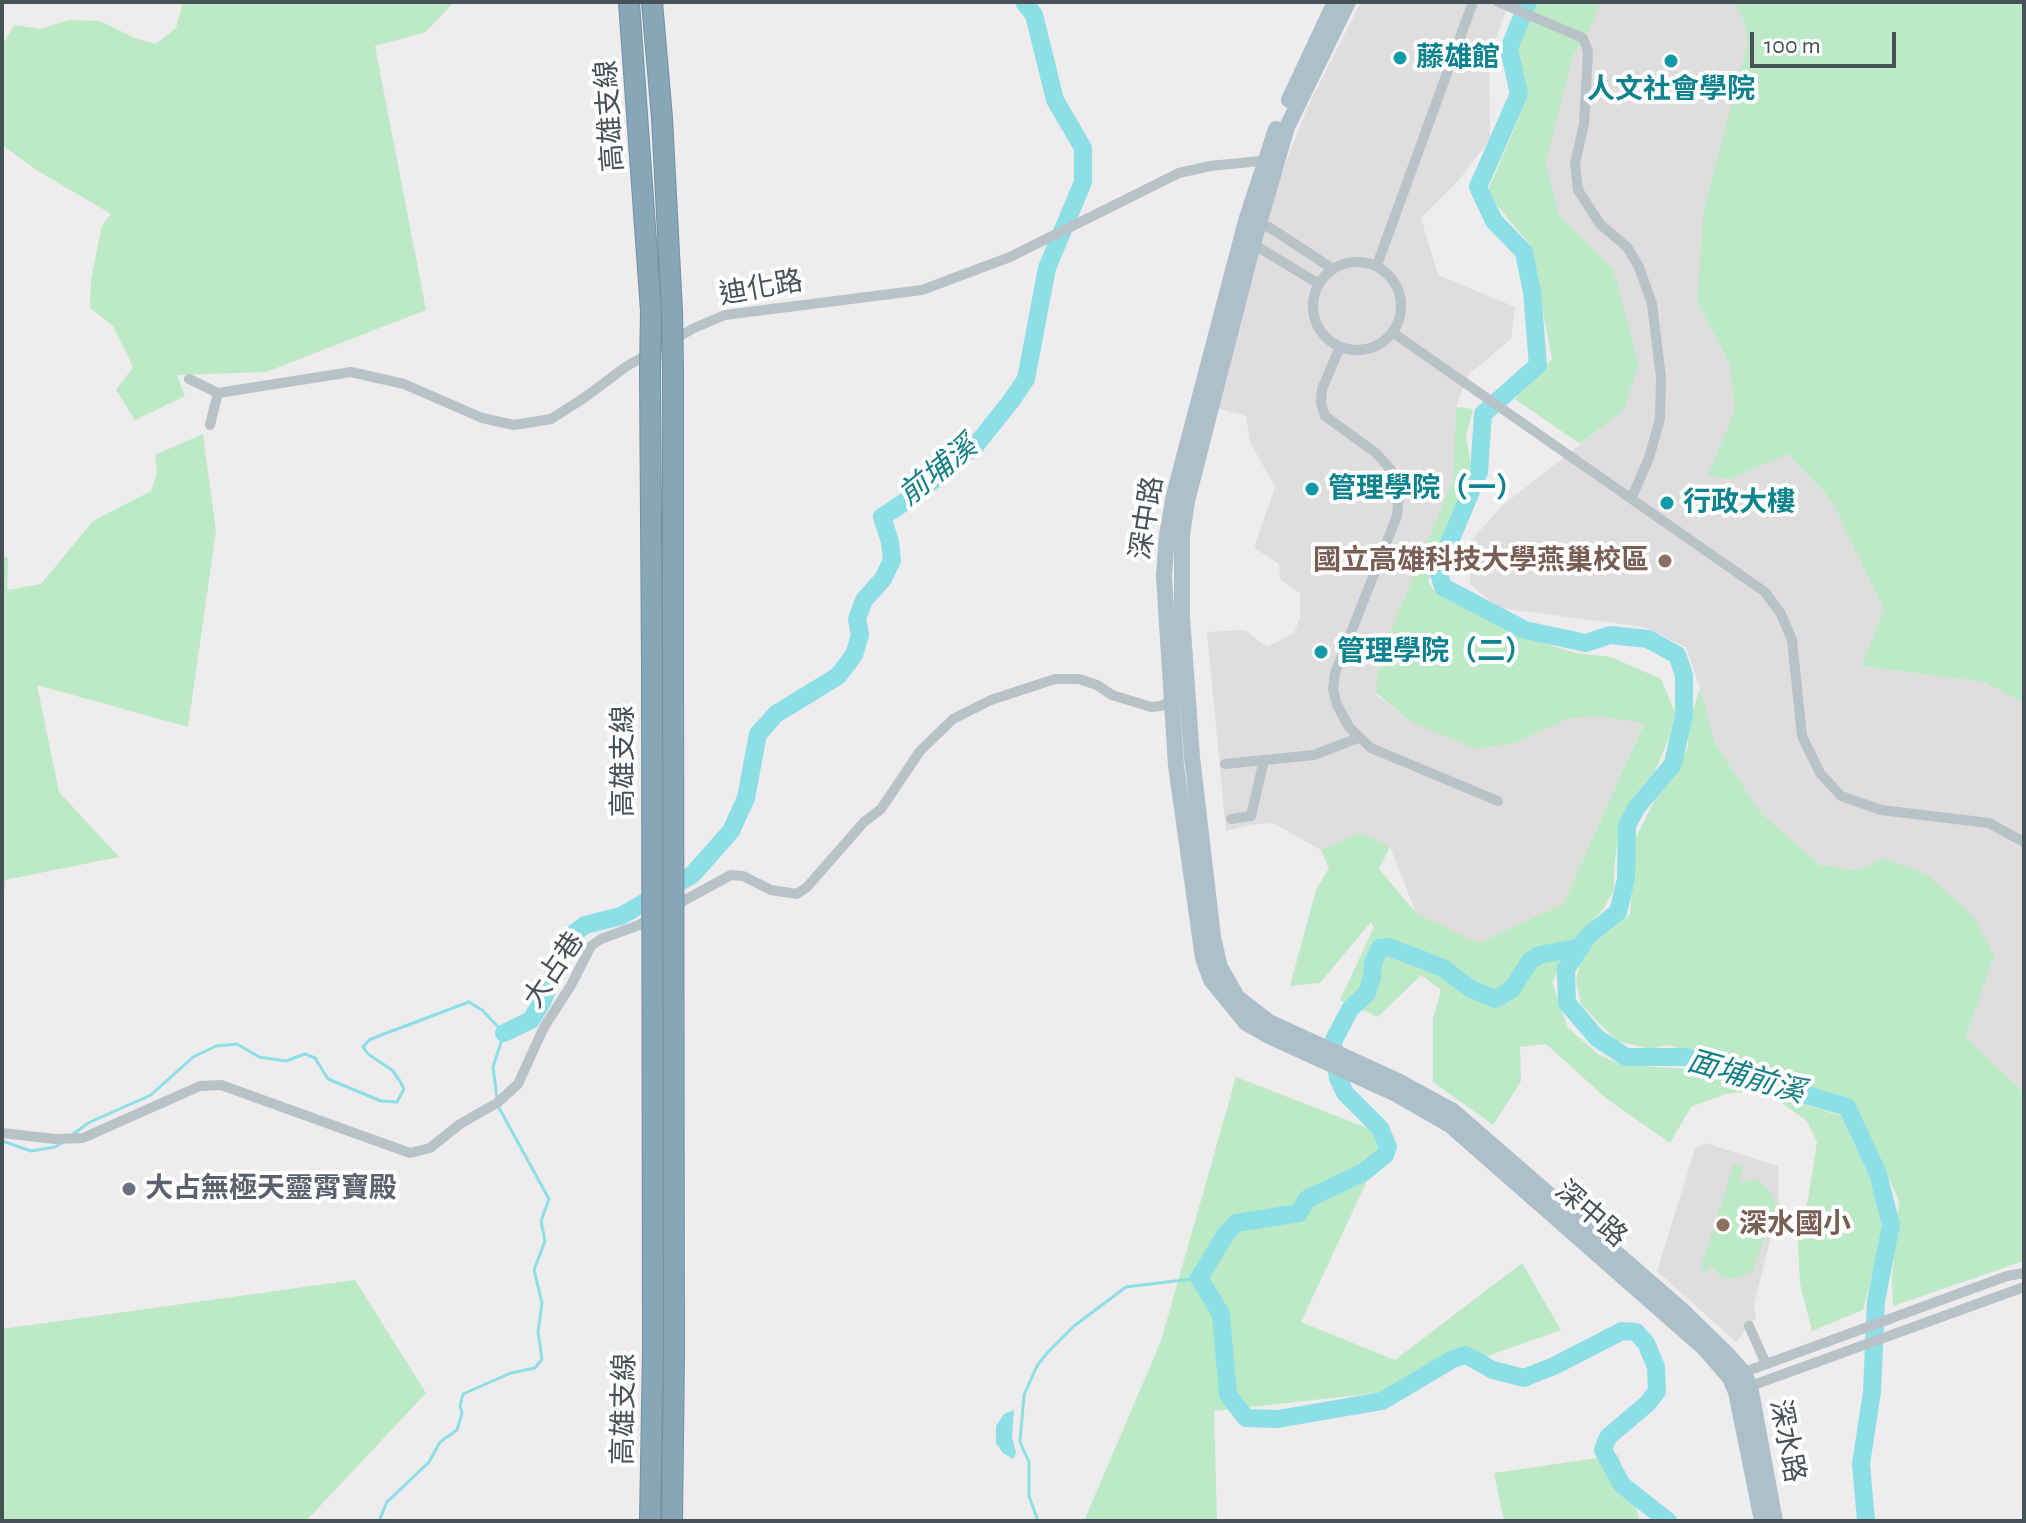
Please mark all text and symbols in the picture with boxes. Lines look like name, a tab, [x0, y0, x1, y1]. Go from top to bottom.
scale bar	[1754, 16, 1900, 66]
text: 100 m	[1764, 34, 1821, 58]
place label: 藤雄館	[1416, 41, 1500, 75]
marker: 藤雄館	[1391, 49, 1409, 67]
marker: 人文社會學院	[1662, 52, 1680, 70]
street label: 高雄支線	[589, 59, 631, 173]
place label: 人文社會學院	[1587, 73, 1755, 107]
street label: 迪化路	[717, 264, 805, 312]
water label: 前埔溪	[892, 429, 984, 513]
place label: 管理學院（一）	[1328, 472, 1524, 506]
street label: 深中路	[1124, 474, 1170, 562]
marker: 管理學院（一）	[1303, 480, 1321, 498]
place label: 行政大樓	[1683, 486, 1795, 520]
marker: 行政大樓	[1658, 494, 1676, 512]
place label: 國立高雄科技大學燕巢校區	[1313, 544, 1649, 578]
marker: 國立高雄科技大學燕巢校區	[1656, 552, 1674, 570]
place label: 管理學院（二）	[1337, 635, 1533, 669]
marker: 管理學院（二）	[1312, 643, 1330, 661]
street label: 高雄支線	[607, 705, 641, 817]
street label: 大占巷	[517, 926, 591, 1014]
water label: 面埔前溪	[1683, 1043, 1809, 1111]
place label: 大占無極天靈霄寶殿	[145, 1172, 397, 1206]
street label: 深中路	[1548, 1174, 1634, 1254]
marker: 大占無極天靈霄寶殿	[120, 1180, 138, 1198]
place label: 深水國小	[1739, 1208, 1851, 1242]
marker: 深水國小	[1714, 1216, 1732, 1234]
street label: 高雄支線	[606, 1353, 642, 1465]
street label: 深水路	[1762, 1397, 1812, 1485]

